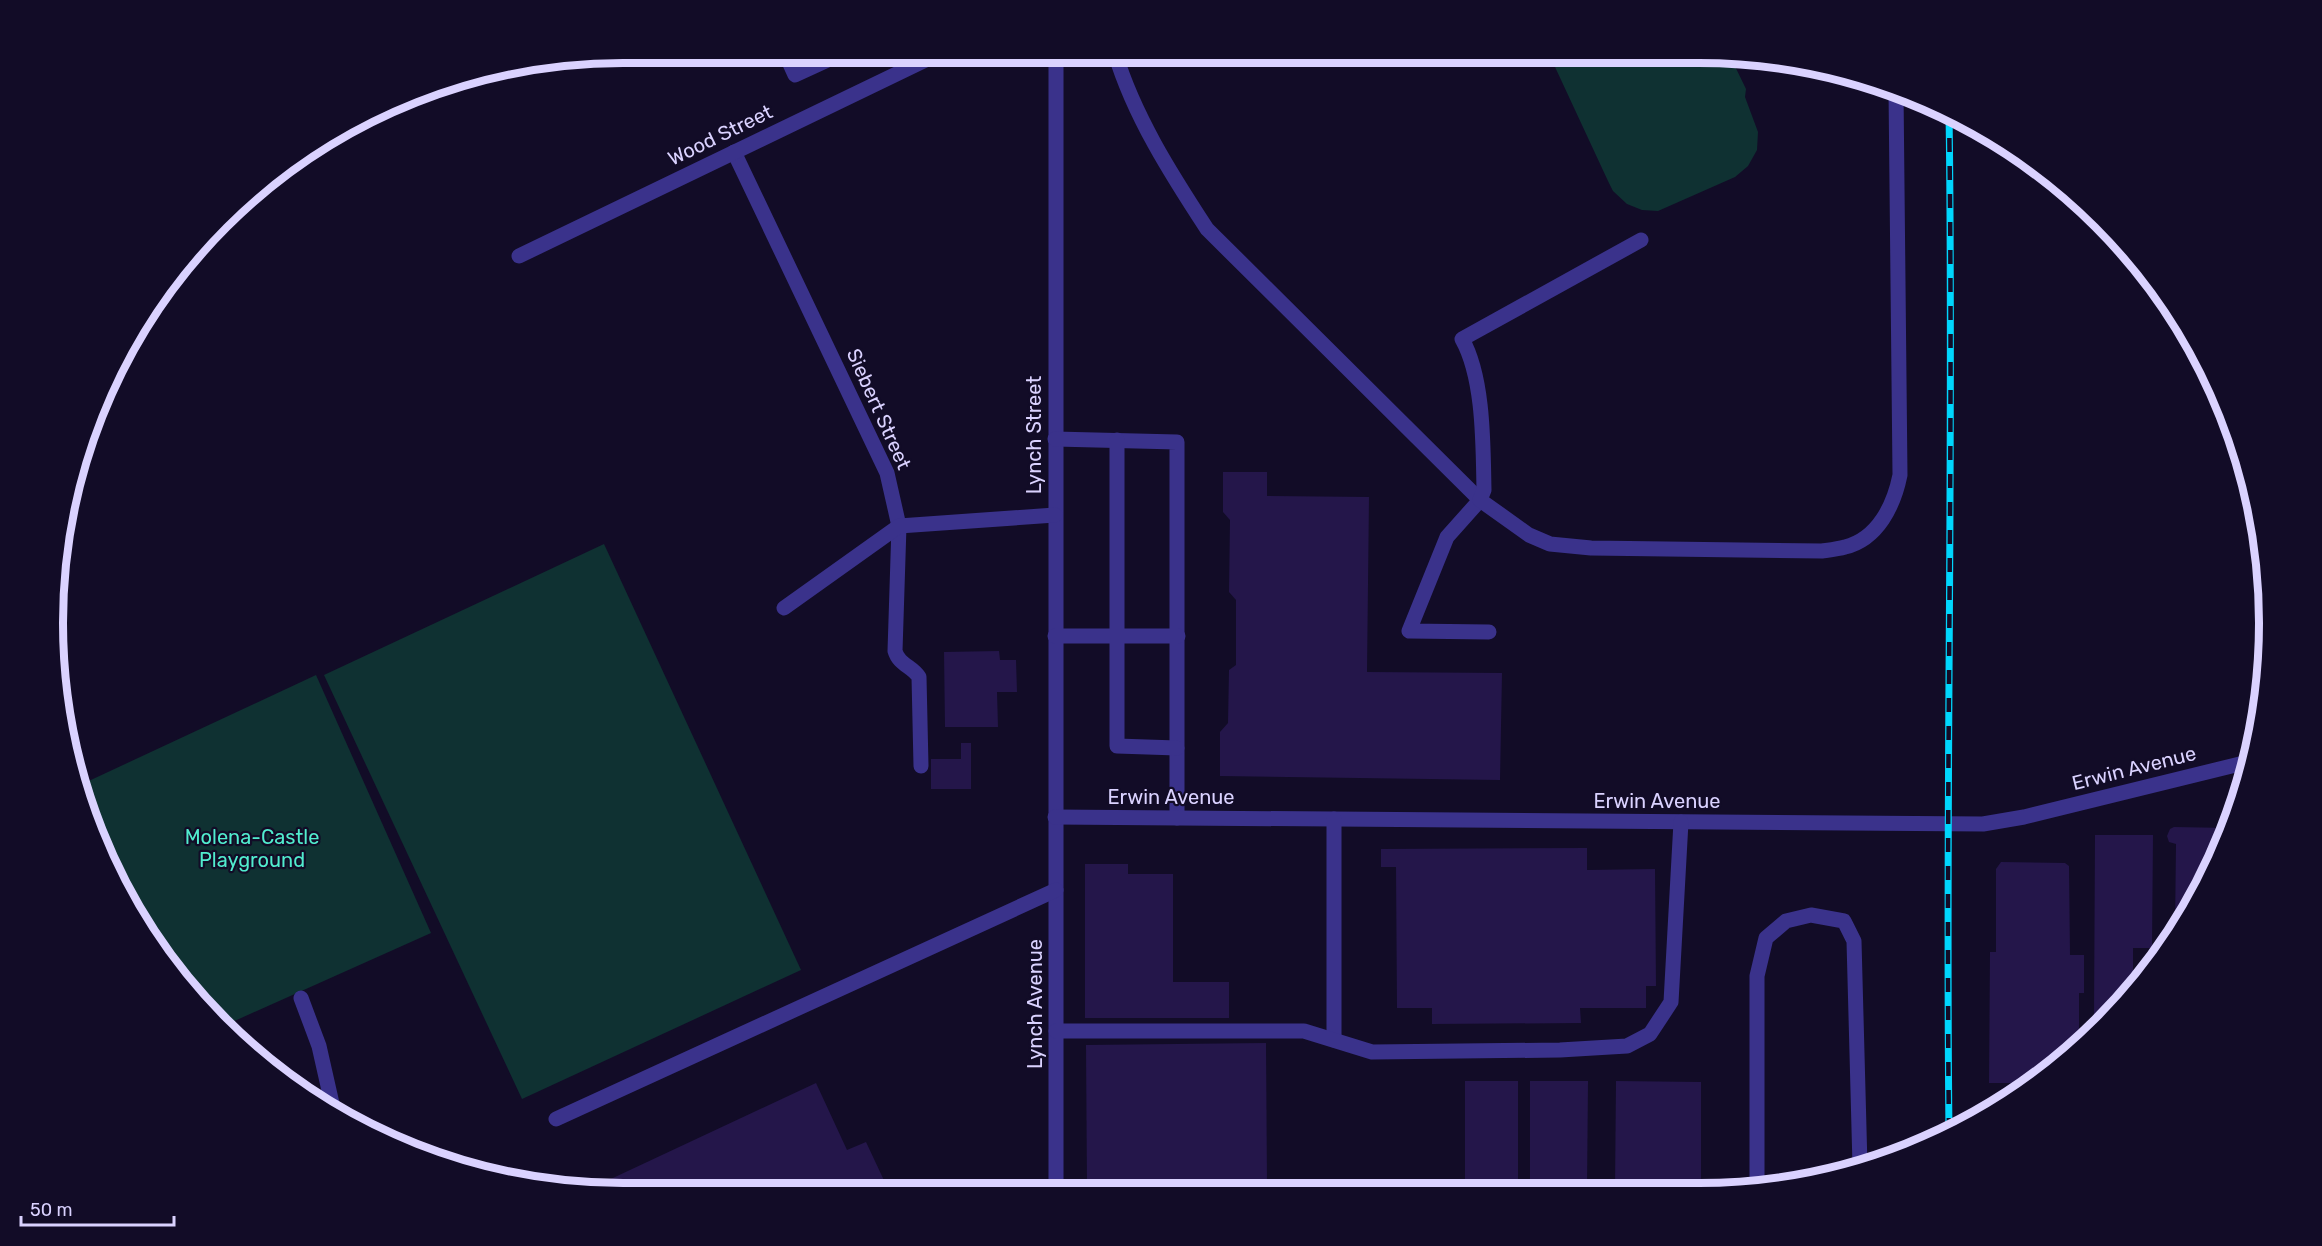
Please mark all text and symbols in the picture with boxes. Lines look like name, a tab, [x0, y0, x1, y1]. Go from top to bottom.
street label: Wood Street	[664, 99, 776, 171]
street label: Siebert Street	[842, 345, 916, 473]
street label: Lynch Street	[1022, 376, 1046, 494]
street label: Erwin Avenue	[2069, 741, 2199, 795]
street label: Erwin Avenue	[1107, 785, 1235, 809]
street label: Erwin Avenue	[1593, 789, 1721, 813]
park label: Molena-Castle Playground	[185, 825, 319, 872]
street label: Lynch Avenue	[1023, 939, 1047, 1069]
scale bar	[21, 1189, 174, 1227]
text: 50 m	[30, 1199, 73, 1221]

